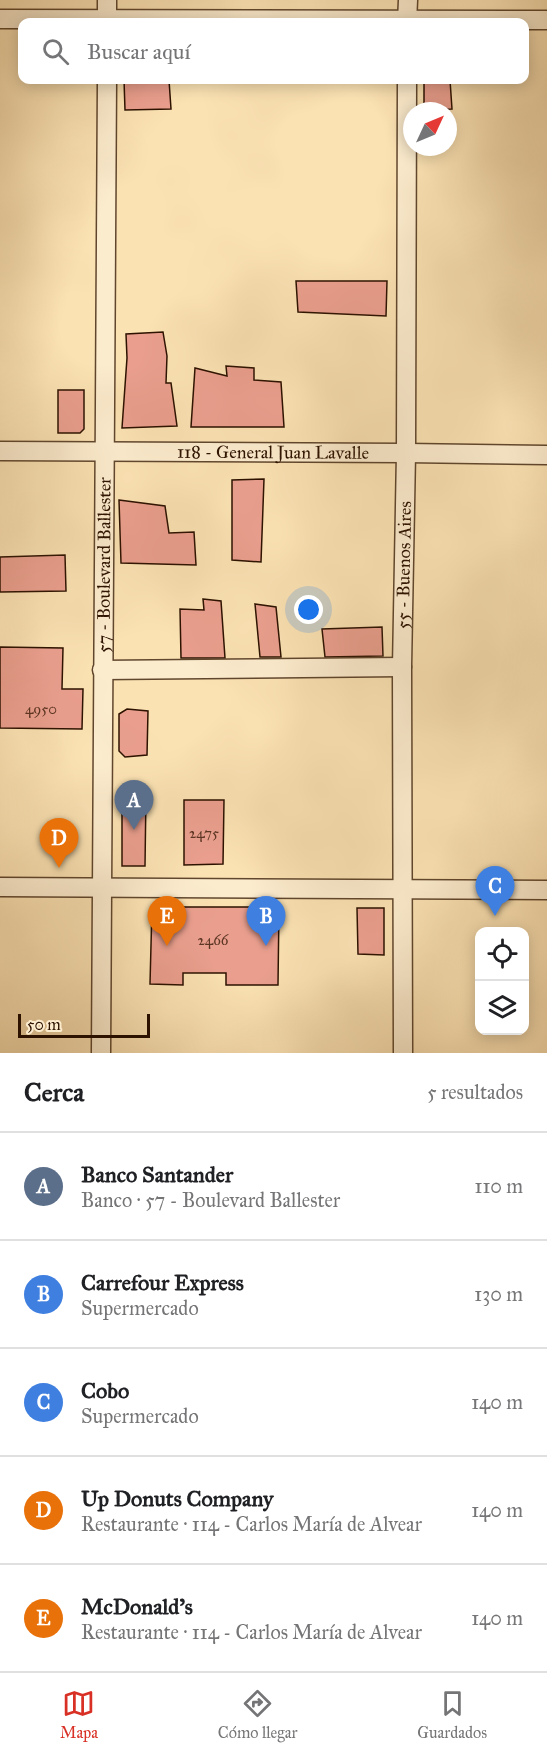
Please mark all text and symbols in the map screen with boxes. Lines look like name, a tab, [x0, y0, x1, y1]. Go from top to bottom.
search box	[18, 18, 529, 84]
icon: search	[39, 35, 72, 68]
text: Buscar aquí	[87, 38, 190, 65]
north arrow	[403, 102, 457, 156]
street label: 118 - General Juan Lavalle	[177, 441, 369, 464]
street label: 57 - Boulevard Ballester	[92, 477, 116, 653]
street label: 55 - Buenos Aires	[392, 501, 416, 629]
your location	[294, 595, 323, 624]
house number: 4950	[25, 700, 57, 718]
pin: A	[114, 780, 154, 830]
pin: D	[40, 818, 78, 868]
house number: 2475	[189, 824, 219, 842]
pin: C	[476, 866, 514, 916]
pin: E	[148, 896, 186, 946]
pin: B	[246, 896, 286, 946]
map controls	[475, 927, 529, 1035]
button: locate	[475, 927, 529, 981]
house number: 2466	[197, 931, 230, 949]
button: layers	[475, 981, 529, 1035]
scale bar	[18, 1011, 150, 1038]
text: 50 m	[27, 1015, 61, 1034]
text: Cerca	[24, 1076, 84, 1108]
text: 5 resultados	[427, 1080, 523, 1104]
text: Banco Santander	[81, 1161, 233, 1188]
text: A	[37, 1174, 50, 1198]
text: 110 m	[475, 1174, 523, 1198]
text: Banco · 57 - Boulevard Ballester	[81, 1188, 340, 1212]
text: Carrefour Express	[81, 1269, 244, 1296]
text: B	[37, 1282, 50, 1306]
text: 130 m	[474, 1282, 523, 1306]
text: Supermercado	[81, 1296, 199, 1320]
text: Cobo	[81, 1377, 129, 1404]
text: C	[37, 1390, 50, 1414]
text: 140 m	[471, 1390, 523, 1414]
text: Supermercado	[81, 1404, 199, 1428]
text: Up Donuts Company	[81, 1485, 273, 1512]
text: D	[36, 1498, 51, 1522]
text: 140 m	[471, 1498, 523, 1522]
text: Restaurante · 114 - Carlos María de Alvear	[81, 1512, 422, 1536]
text: McDonald's	[81, 1593, 193, 1620]
text: E	[36, 1606, 51, 1630]
text: 140 m	[471, 1606, 523, 1630]
text: Restaurante · 114 - Carlos María de Alvear	[81, 1620, 422, 1644]
tab: Mapa	[60, 1687, 98, 1742]
tab: Cómo llegar	[218, 1687, 297, 1742]
tab: Guardados	[417, 1687, 487, 1742]

